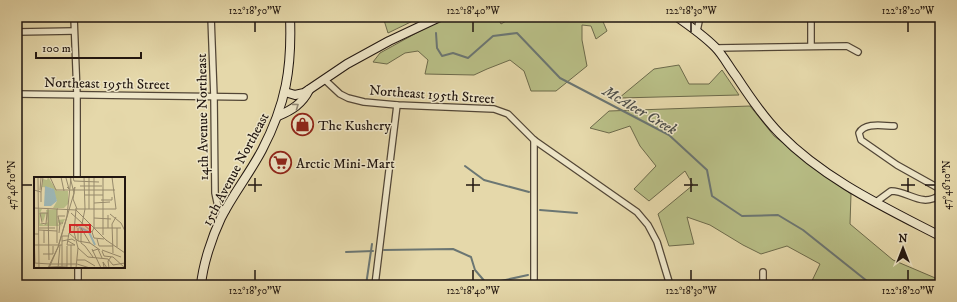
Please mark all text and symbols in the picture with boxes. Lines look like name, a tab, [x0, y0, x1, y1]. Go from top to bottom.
text: 122°18'50"W	[229, 5, 282, 17]
text: 122°18'40"W	[446, 5, 500, 17]
text: 122°18'30"W	[665, 5, 717, 17]
text: 122°18'20"W	[882, 5, 935, 17]
scale bar	[36, 34, 141, 60]
text: 100 m	[42, 41, 71, 56]
street label: 14th Avenue Northeast	[193, 53, 213, 181]
street label: Northeast 195th Street	[44, 74, 171, 94]
water label: McAleer Creek	[598, 81, 681, 140]
street label: Northeast 195th Street	[369, 82, 496, 108]
one-way arrow	[292, 103, 299, 111]
street label: 15th Avenue Northeast	[198, 109, 274, 229]
shop icon: The Kushery	[290, 112, 316, 138]
place label: The Kushery	[318, 117, 391, 135]
supermarket icon: Arctic Mini-Mart	[268, 150, 294, 176]
place label: Arctic Mini-Mart	[296, 155, 395, 173]
text: 47°46'10"N	[6, 160, 18, 210]
text: 47°46'10"N	[941, 160, 953, 210]
inset map	[34, 177, 125, 268]
north arrow	[883, 228, 923, 268]
text: N	[898, 232, 908, 246]
text: 122°18'50"W	[229, 285, 282, 297]
text: 122°18'40"W	[446, 285, 500, 297]
text: 122°18'30"W	[665, 285, 717, 297]
text: 122°18'20"W	[882, 285, 935, 297]

